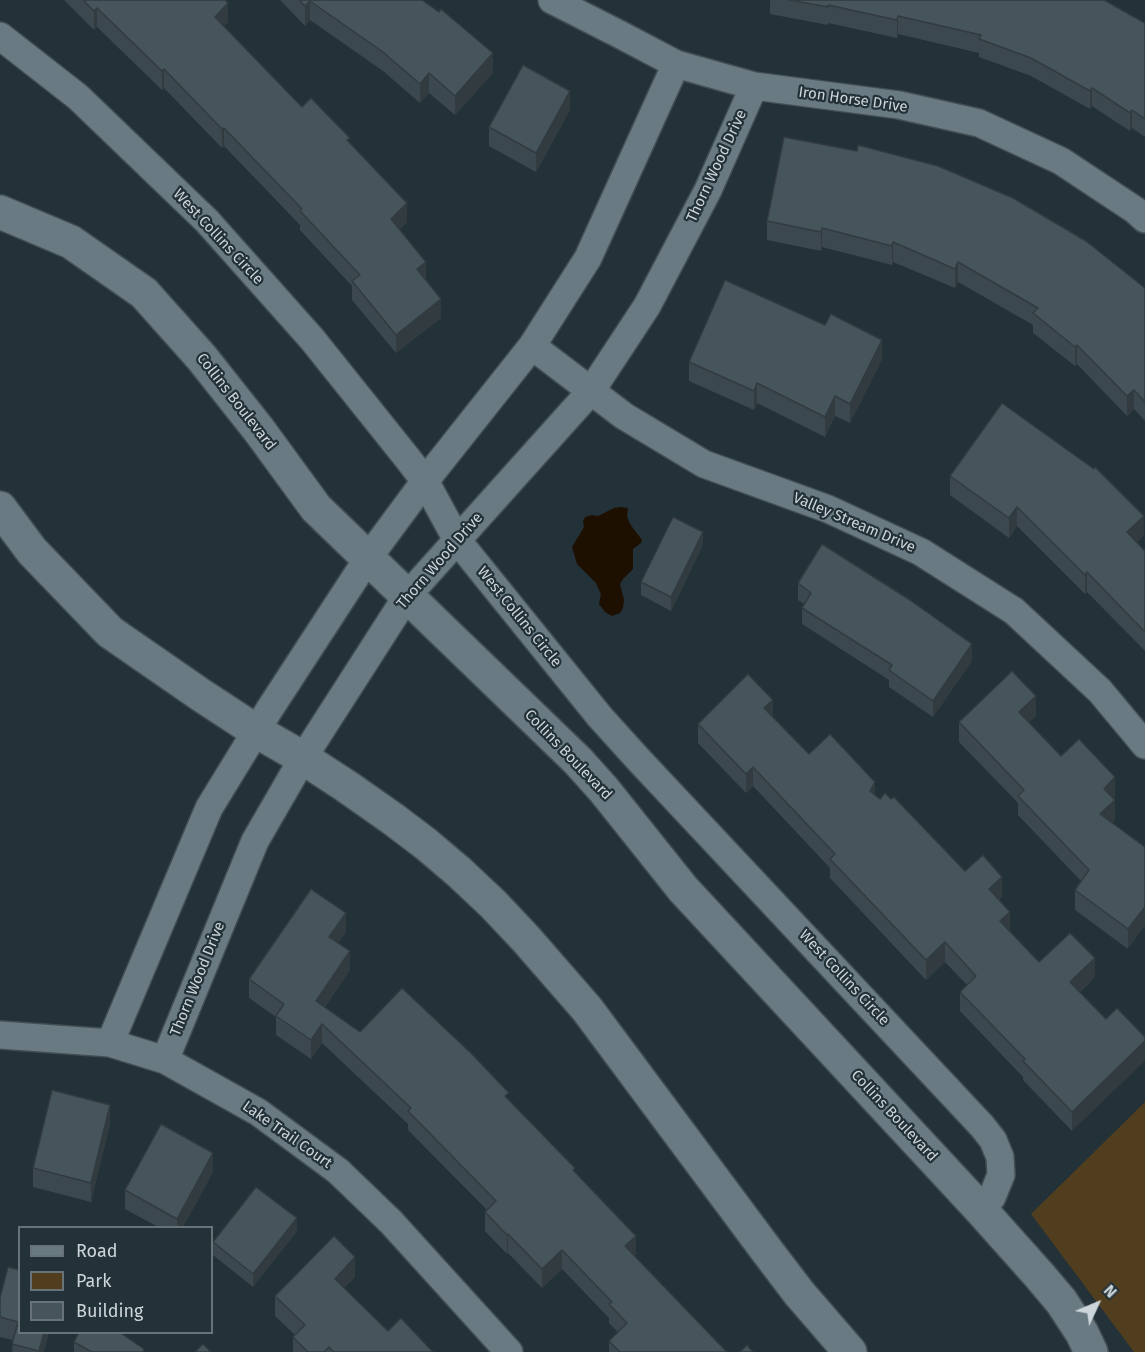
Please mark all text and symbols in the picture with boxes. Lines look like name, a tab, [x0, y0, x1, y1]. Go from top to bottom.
street label: Iron Horse Drive	[797, 83, 909, 117]
street label: Thorn Wood Drive	[683, 107, 751, 225]
street label: West Collins Circle	[169, 185, 267, 289]
street label: Collins Boulevard	[192, 350, 280, 454]
street label: Valley Stream Drive	[790, 489, 918, 557]
street label: Thorn Wood Drive	[393, 509, 487, 613]
street label: West Collins Circle	[473, 563, 565, 671]
street label: Collins Boulevard	[520, 706, 616, 804]
street label: Thorn Wood Drive	[167, 919, 229, 1039]
street label: West Collins Circle	[795, 926, 893, 1030]
street label: Collins Boulevard	[847, 1067, 941, 1165]
street label: Lake Trail Court	[239, 1097, 335, 1173]
legend	[18, 1226, 213, 1334]
text: Road	[76, 1240, 118, 1262]
text: Park	[76, 1270, 111, 1292]
north arrow	[1067, 1274, 1127, 1334]
text: N	[1100, 1281, 1121, 1302]
text: Building	[76, 1300, 143, 1322]

